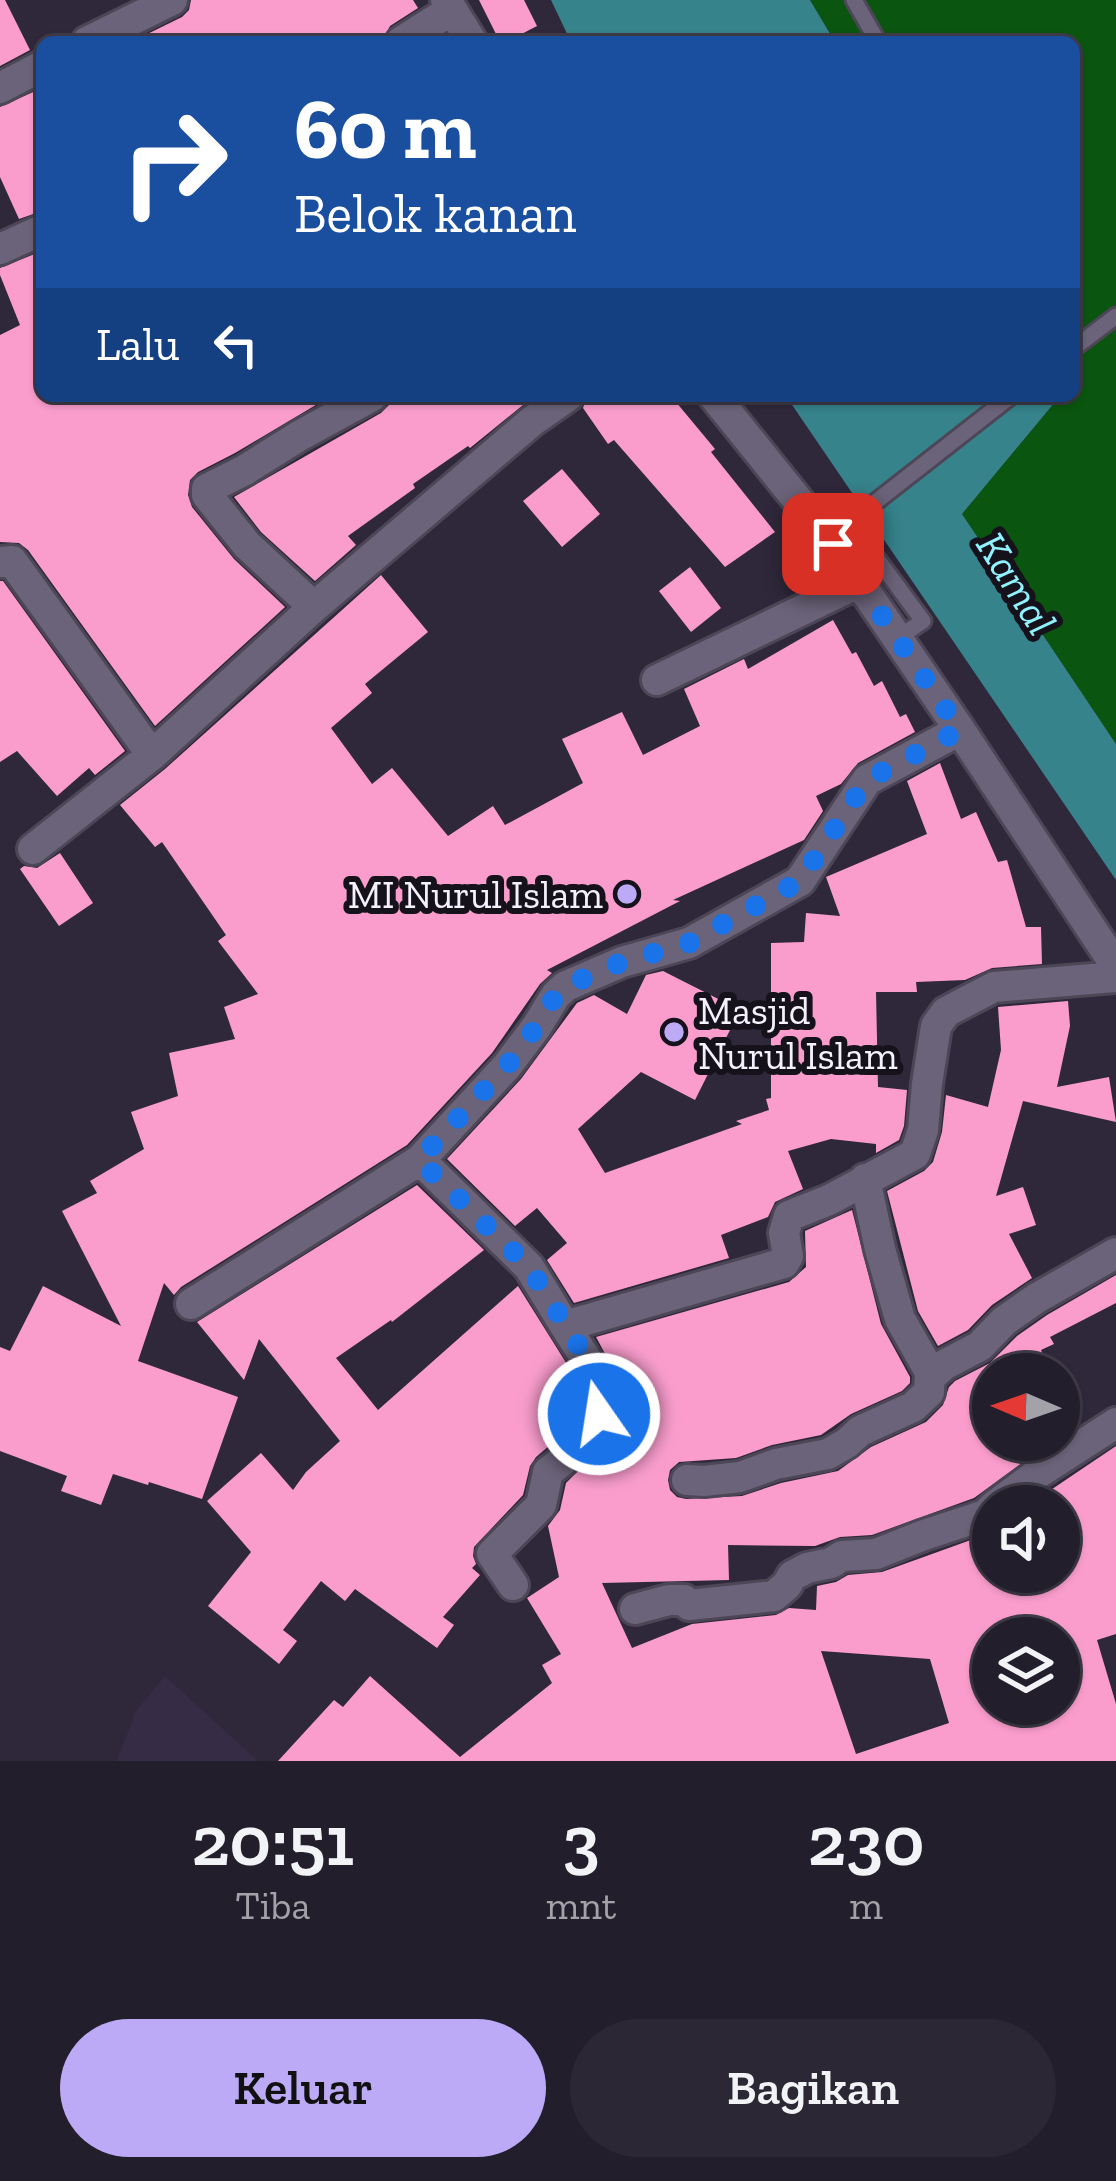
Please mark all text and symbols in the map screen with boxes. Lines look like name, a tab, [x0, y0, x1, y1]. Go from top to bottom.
text: 60 m	[294, 79, 477, 180]
icon: right	[96, 84, 252, 240]
text: Belok kanan	[294, 181, 577, 246]
icon: left	[203, 312, 269, 378]
text: Lalu	[96, 318, 179, 372]
pin	[782, 493, 884, 595]
icon: arrive	[800, 511, 866, 577]
water label: Kamal	[966, 523, 1068, 644]
place label: MI Nurul Islam	[348, 871, 603, 918]
marker: MI Nurul Islam	[614, 881, 640, 907]
place label: Masjid Nurul Islam	[698, 987, 898, 1079]
marker: Masjid Nurul Islam	[661, 1019, 687, 1045]
position arrow	[536, 1351, 662, 1477]
north arrow	[972, 1353, 1080, 1461]
map controls	[972, 1353, 1080, 1725]
button: sound	[972, 1485, 1080, 1593]
button: layers	[972, 1617, 1080, 1725]
text: 20:51	[192, 1797, 354, 1883]
text: 3	[562, 1797, 600, 1883]
text: 230	[808, 1797, 924, 1883]
text: Tiba	[235, 1882, 310, 1929]
text: mnt	[546, 1882, 616, 1929]
text: m	[849, 1882, 883, 1929]
button: Keluar	[60, 2019, 546, 2157]
button: Bagikan	[570, 2019, 1056, 2157]

